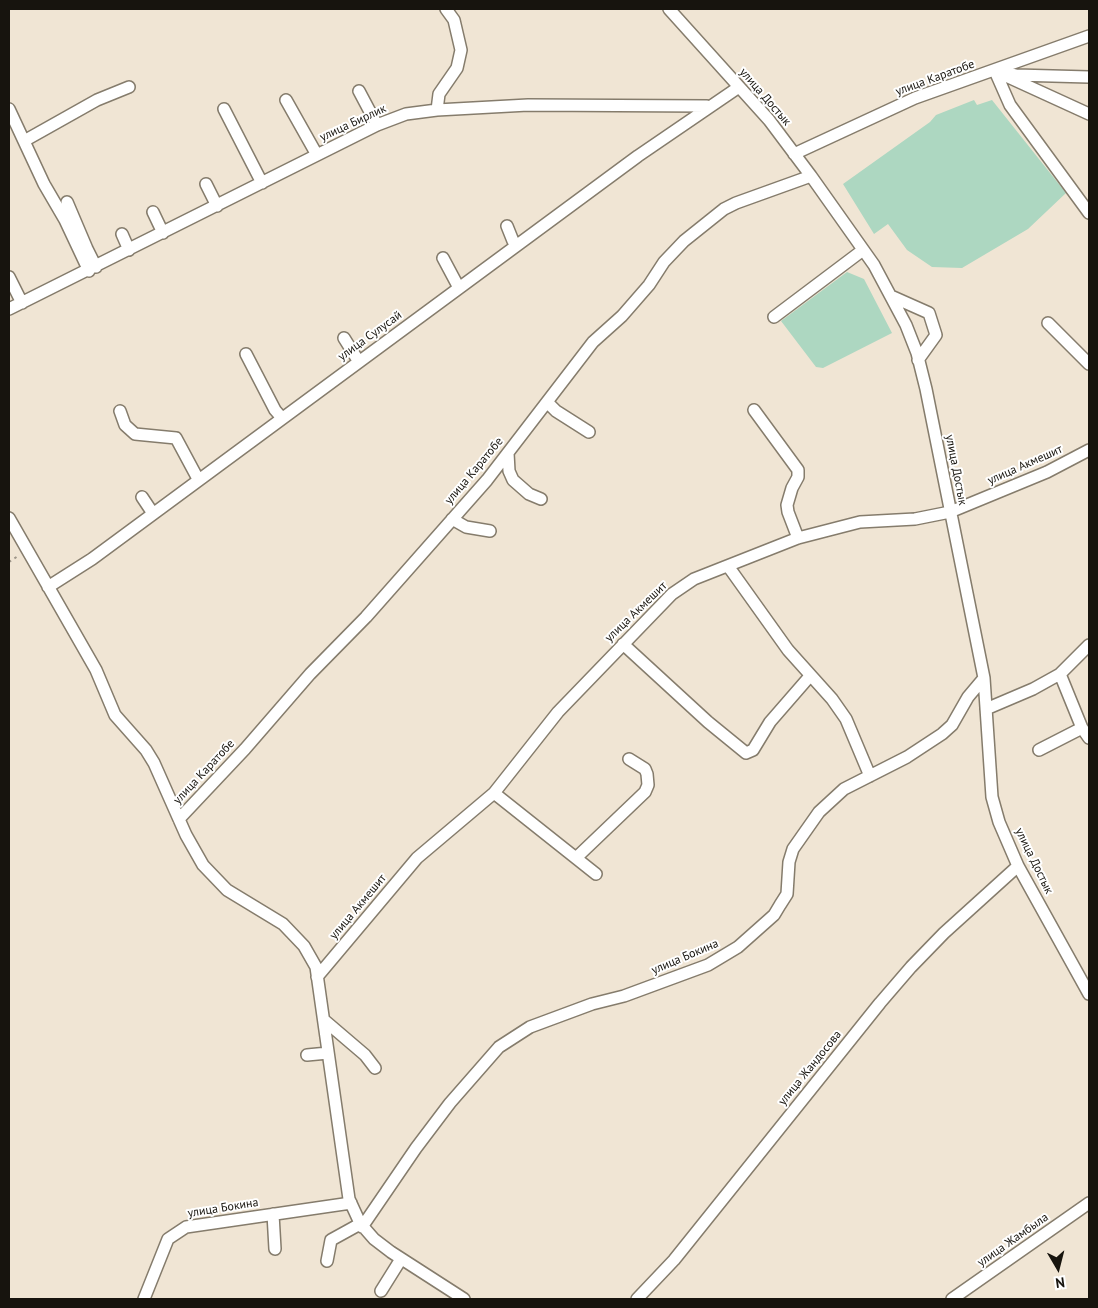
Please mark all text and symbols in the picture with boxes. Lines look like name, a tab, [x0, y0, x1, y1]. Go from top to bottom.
street label: улица Каратобе	[894, 57, 976, 99]
street label: улица Достык	[736, 65, 794, 129]
street label: улица Бирлик	[317, 101, 389, 145]
street label: улица Сулусай	[335, 308, 405, 364]
street label: улица Достык	[942, 433, 970, 507]
street label: улица Каратобе	[442, 435, 506, 507]
street label: улица Акмешит	[985, 442, 1065, 488]
street label: улица Акмешит	[602, 579, 670, 645]
street label: улица Каратобе	[170, 737, 238, 807]
street label: улица Достык	[1012, 826, 1056, 896]
street label: улица Акмешит	[327, 872, 389, 942]
street label: улица Бокина	[649, 936, 721, 978]
street label: улица Жандосова	[775, 1028, 845, 1108]
street label: улица Бокина	[187, 1195, 259, 1221]
street label: улица Жамбыла	[975, 1210, 1051, 1270]
north arrow	[1033, 1243, 1083, 1293]
text: N	[1054, 1273, 1066, 1292]

